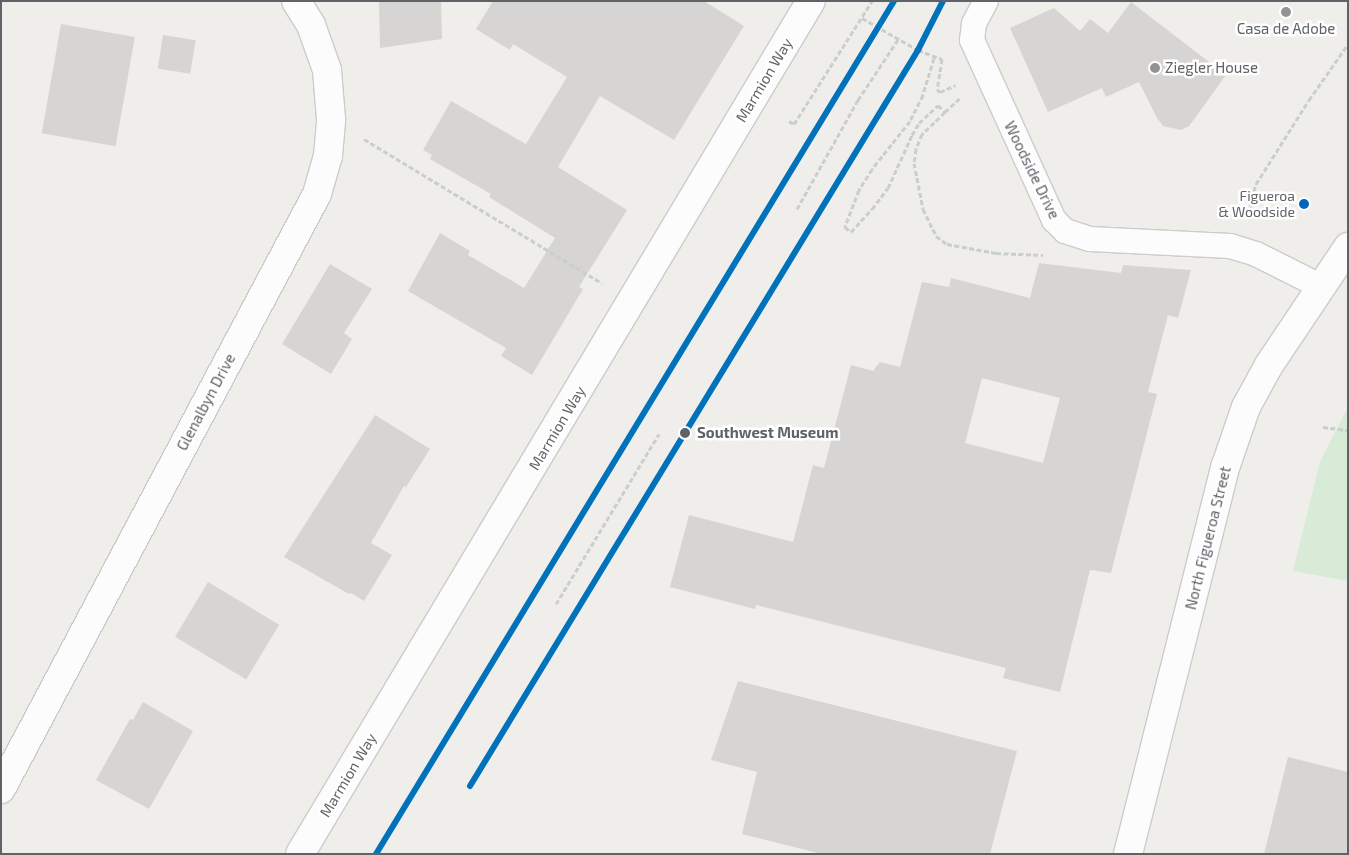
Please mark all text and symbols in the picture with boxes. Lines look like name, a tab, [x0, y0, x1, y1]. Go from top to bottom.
marker: Casa de Adobe	[1280, 6, 1292, 18]
place label: Casa de Adobe	[1236, 20, 1336, 38]
street label: Marmion Way	[732, 35, 796, 125]
place label: Ziegler House	[1165, 59, 1258, 77]
marker: Ziegler House	[1149, 62, 1161, 74]
street label: Woodside Drive	[1001, 118, 1063, 222]
place label: Figueroa & Woodside	[1218, 188, 1295, 220]
marker: Figueroa & Woodside	[1299, 199, 1309, 209]
street label: Glenalbyn Drive	[173, 350, 239, 454]
street label: Marmion Way	[525, 383, 589, 473]
place label: Southwest Museum	[697, 424, 838, 442]
marker: Southwest Museum	[677, 425, 693, 441]
street label: North Figueroa Street	[1181, 464, 1235, 612]
street label: Marmion Way	[316, 730, 380, 820]

